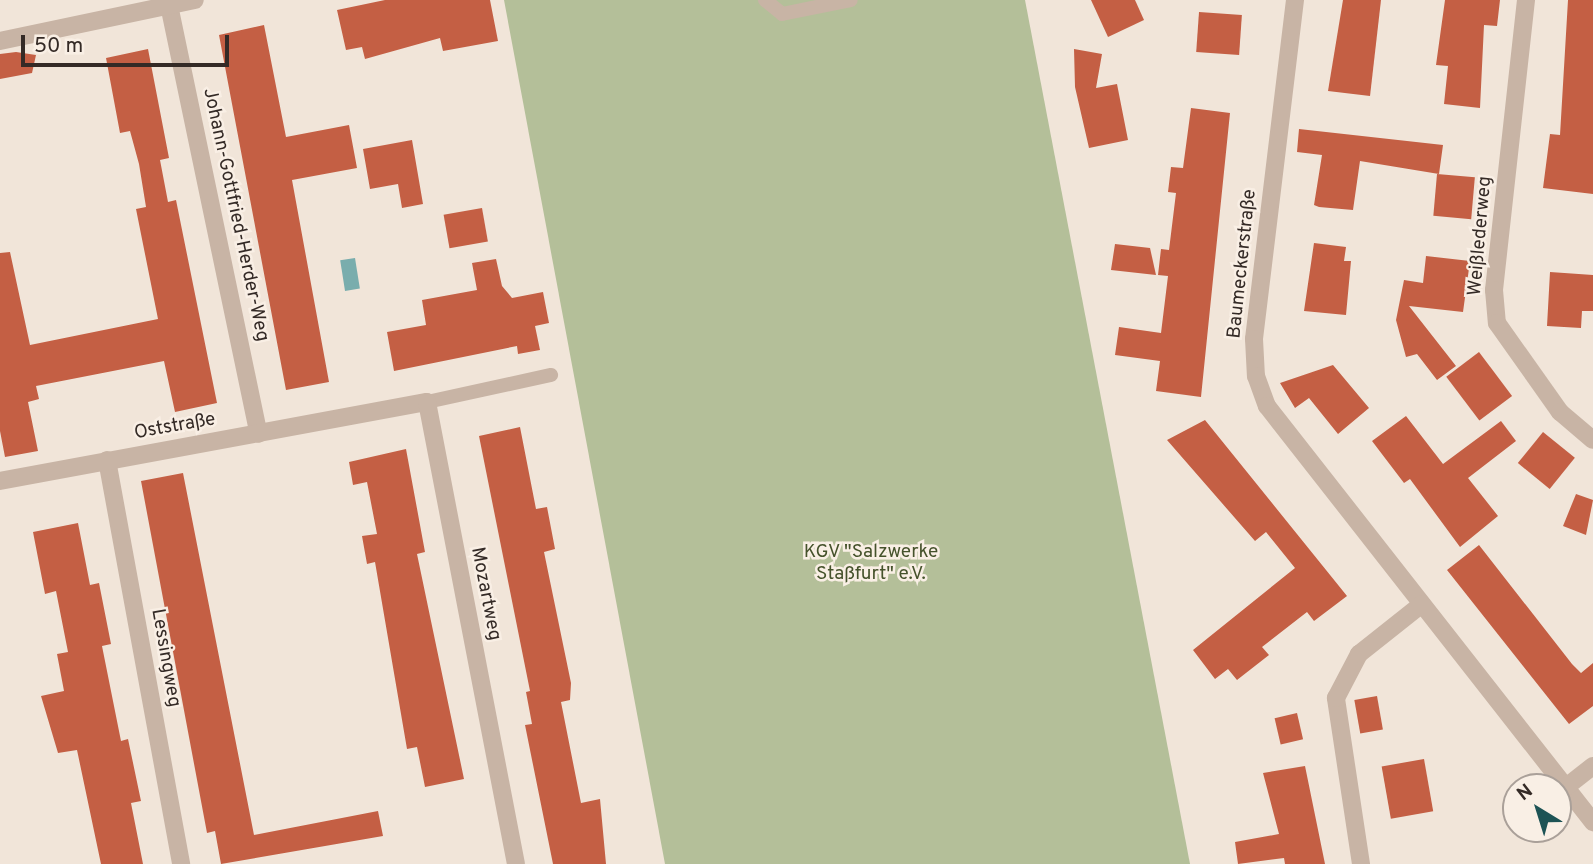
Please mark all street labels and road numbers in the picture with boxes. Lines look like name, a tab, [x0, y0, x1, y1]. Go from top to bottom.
street label: Johann-Gottfried-Herder-Weg	[197, 86, 273, 344]
street label: Weißlederweg	[1464, 175, 1498, 297]
street label: Baumeckerstraße	[1224, 188, 1262, 340]
street label: Oststraße	[133, 409, 217, 445]
street label: Mozartweg	[465, 545, 505, 643]
street label: Lessingweg	[145, 607, 185, 709]

